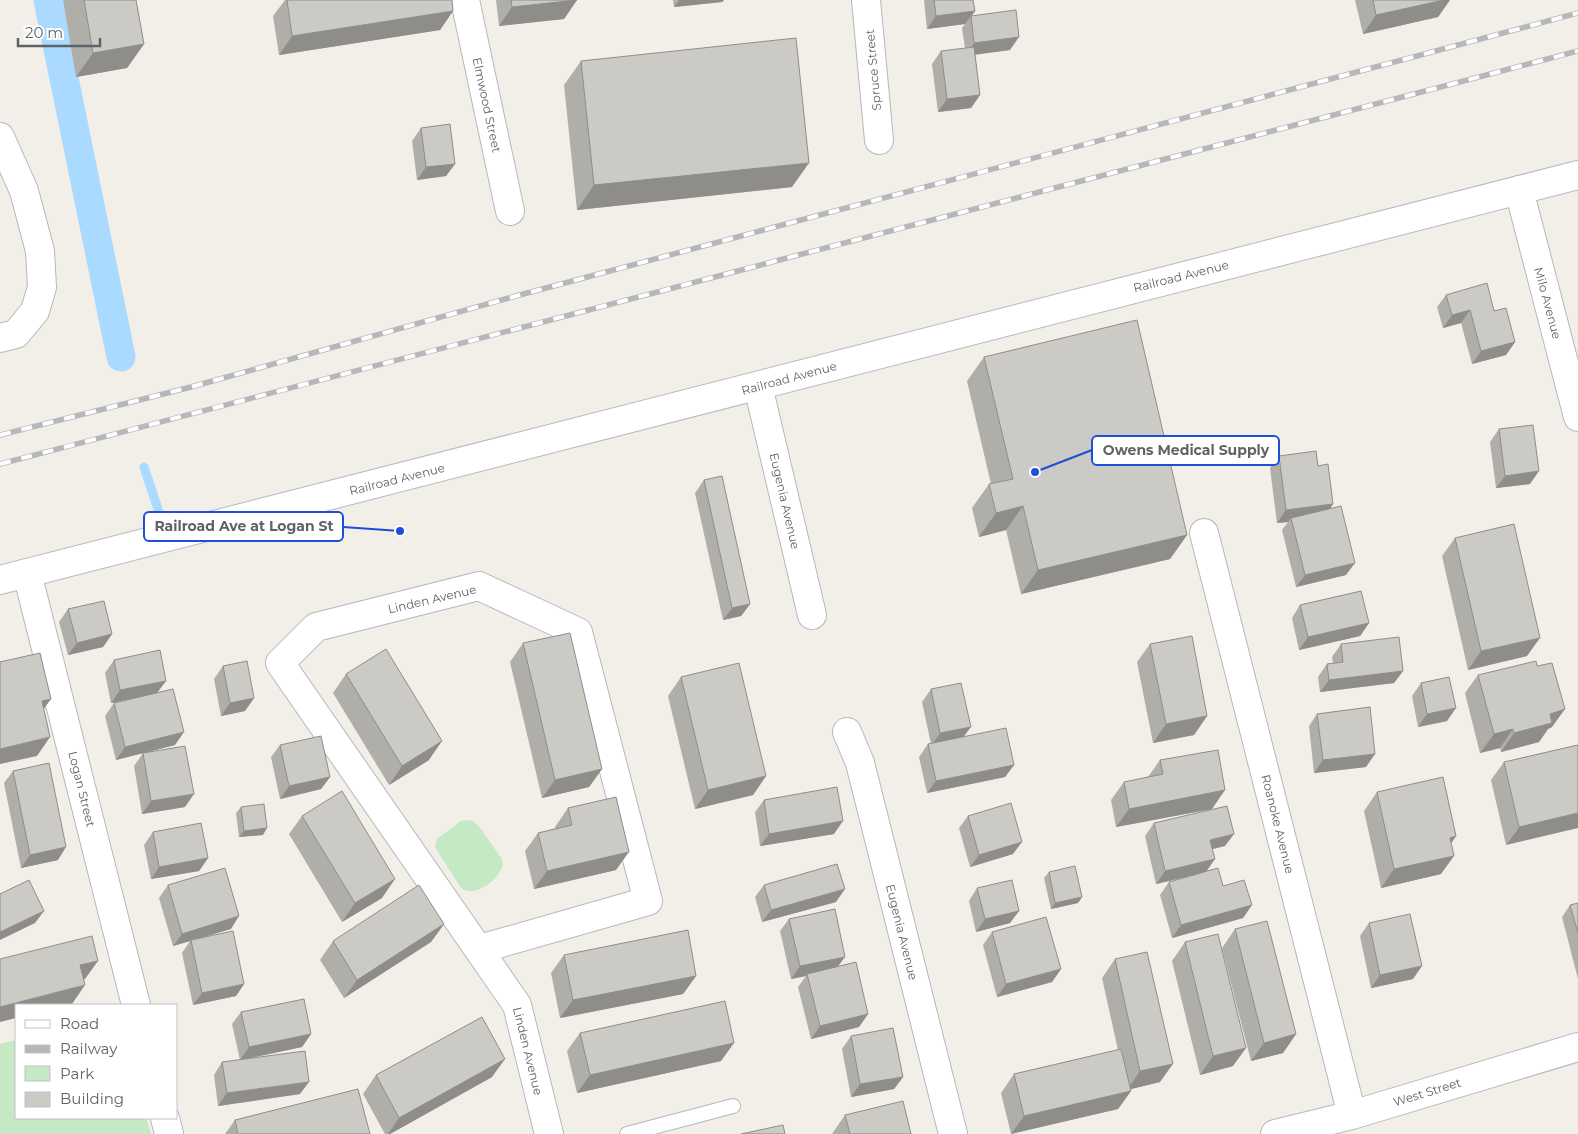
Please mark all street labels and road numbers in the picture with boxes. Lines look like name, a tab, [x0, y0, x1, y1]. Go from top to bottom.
street label: Spruce Street	[862, 29, 884, 111]
street label: Elmwood Street	[470, 56, 504, 154]
street label: Railroad Avenue	[1132, 257, 1230, 295]
street label: Milo Avenue	[1531, 265, 1565, 341]
street label: Railroad Avenue	[740, 358, 838, 398]
street label: Eugenia Avenue	[767, 451, 803, 551]
street label: Railroad Avenue	[348, 460, 446, 498]
street label: Linden Avenue	[386, 582, 478, 616]
street label: Logan Street	[65, 750, 99, 828]
street label: Roanoke Avenue	[1258, 773, 1298, 875]
street label: Eugenia Avenue	[883, 882, 921, 982]
street label: Linden Avenue	[510, 1005, 546, 1097]
street label: West Street	[1391, 1075, 1463, 1109]

